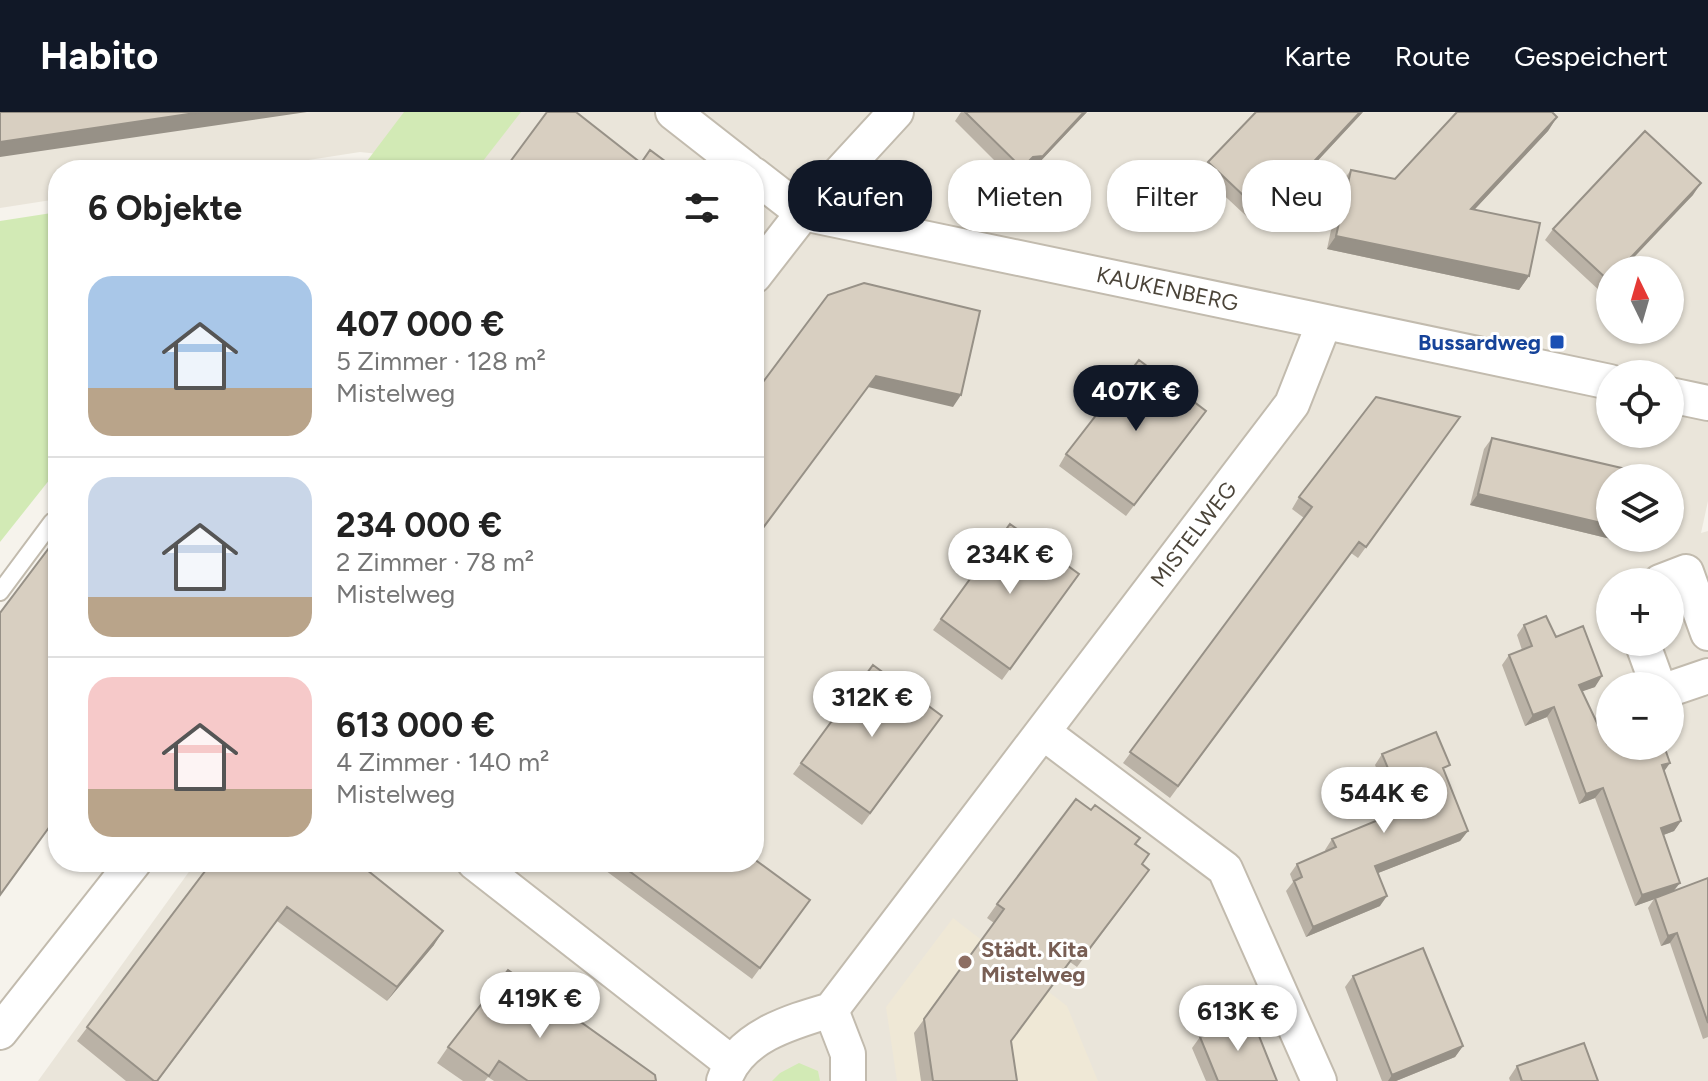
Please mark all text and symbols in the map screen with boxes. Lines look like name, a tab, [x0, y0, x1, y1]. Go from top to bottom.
text: Habito	[40, 33, 158, 79]
text: Karte	[1284, 39, 1351, 73]
text: Route	[1395, 39, 1470, 73]
text: Gespeichert	[1514, 39, 1668, 73]
chip: Kaufen	[788, 160, 932, 232]
chip: Mieten	[948, 160, 1091, 232]
chip: Filter	[1107, 160, 1226, 232]
chip: Neu	[1242, 160, 1351, 232]
icon: filters	[680, 186, 724, 230]
text: 6 Objekte	[88, 188, 242, 229]
north arrow	[1596, 256, 1684, 344]
map controls	[1596, 256, 1684, 760]
street label: KAUKENBERG	[1094, 261, 1241, 317]
text: 407 000 €	[336, 304, 504, 345]
icon: home	[152, 308, 248, 404]
place label: Bussardweg	[1418, 329, 1541, 356]
marker: Bussardweg	[1548, 333, 1566, 351]
text: 5 Zimmer · 128 m²	[336, 345, 546, 377]
button: locate	[1596, 360, 1684, 448]
pin: 407K €	[1071, 365, 1201, 433]
text: 407K €	[1091, 375, 1181, 407]
text: Mistelweg	[336, 377, 455, 409]
button: layers	[1596, 464, 1684, 552]
street label: MISTELWEG	[1145, 476, 1242, 592]
text: 234 000 €	[336, 505, 502, 546]
icon: home	[152, 509, 248, 605]
pin: 234K €	[945, 528, 1075, 596]
text: 234K €	[966, 538, 1054, 570]
text: 2 Zimmer · 78 m²	[336, 546, 534, 578]
button: +	[1596, 568, 1684, 656]
text: Mistelweg	[336, 578, 455, 610]
pin: 312K €	[807, 671, 937, 739]
button: −	[1596, 672, 1684, 760]
text: 312K €	[831, 681, 913, 713]
text: 613 000 €	[336, 705, 495, 746]
icon: home	[152, 709, 248, 805]
text: 4 Zimmer · 140 m²	[336, 746, 549, 778]
pin: 544K €	[1319, 767, 1449, 835]
text: 544K €	[1339, 777, 1429, 809]
text: Mistelweg	[336, 778, 455, 810]
place label: Städt. Kita Mistelweg	[981, 936, 1088, 988]
marker: Städt. Kita Mistelweg	[956, 953, 974, 971]
pin: 419K €	[475, 972, 605, 1040]
text: 419K €	[498, 982, 582, 1014]
pin: 613K €	[1173, 985, 1303, 1053]
text: 613K €	[1197, 995, 1279, 1027]

